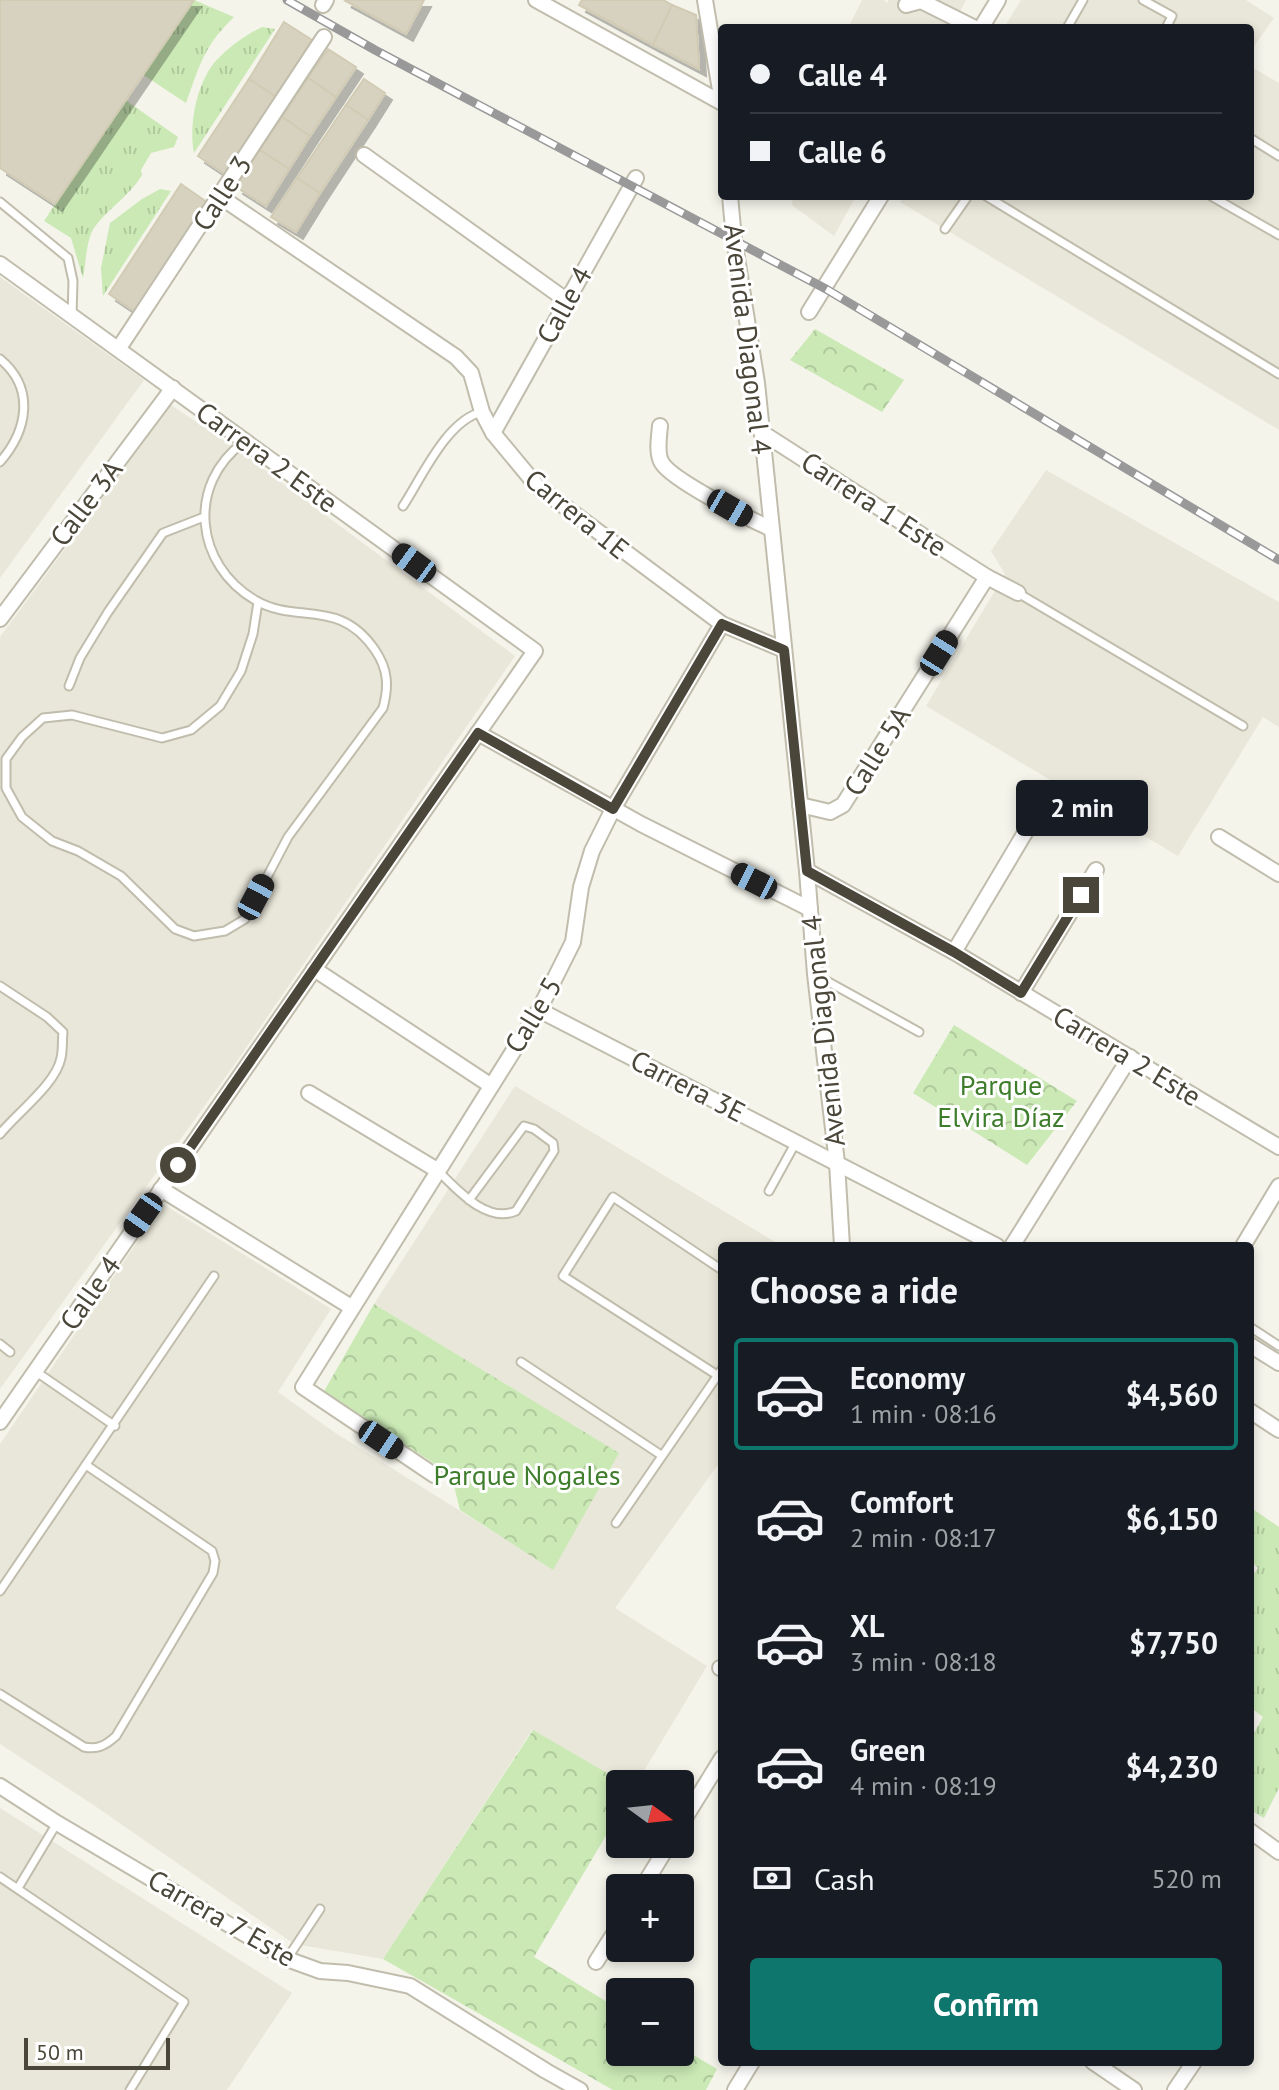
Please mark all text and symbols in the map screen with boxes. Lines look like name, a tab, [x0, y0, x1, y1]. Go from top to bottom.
text: Calle 4	[798, 55, 887, 94]
text: Calle 6	[798, 132, 887, 171]
street label: Calle 3	[184, 148, 260, 237]
street label: Avenida Diagonal 4	[716, 222, 781, 456]
street label: Calle 4	[527, 260, 600, 350]
street label: Carrera 2 Este	[189, 393, 346, 520]
street label: Carrera 1 Este	[794, 443, 954, 564]
street label: Calle 3A	[41, 452, 131, 553]
street label: Carrera 1E	[518, 460, 637, 567]
car	[703, 486, 757, 530]
car	[388, 539, 440, 587]
car	[916, 626, 962, 680]
street label: Calle 5A	[835, 698, 919, 803]
callout: 2 min	[1015, 779, 1147, 835]
text: 2 min	[1050, 791, 1114, 824]
car	[727, 859, 781, 903]
car	[234, 870, 278, 924]
route end	[1063, 877, 1099, 913]
street label: Avenida Diagonal 4	[792, 914, 853, 1148]
street label: Calle 5	[495, 970, 570, 1060]
street label: Carrera 2 Este	[1046, 997, 1208, 1114]
street label: Carrera 3E	[625, 1041, 752, 1130]
park label: Parque Elvira Díaz	[937, 1066, 1065, 1135]
route start	[160, 1147, 196, 1183]
car	[119, 1188, 167, 1242]
street label: Calle 4	[51, 1248, 128, 1337]
text: Choose a ride	[750, 1266, 958, 1313]
icon: car	[754, 1358, 826, 1430]
text: Economy	[850, 1358, 965, 1397]
text: $4,560	[1125, 1375, 1218, 1414]
text: 1 min · 08:16	[850, 1397, 997, 1430]
car	[354, 1417, 408, 1463]
park label: Parque Nogales	[434, 1456, 620, 1493]
icon: car	[754, 1482, 826, 1554]
text: Comfort	[850, 1482, 953, 1521]
text: $6,150	[1125, 1499, 1218, 1538]
text: 2 min · 08:17	[850, 1521, 997, 1554]
icon: car	[754, 1606, 826, 1678]
text: XL	[850, 1606, 884, 1645]
text: $7,750	[1129, 1623, 1218, 1662]
text: 3 min · 08:18	[850, 1645, 997, 1678]
icon: car	[754, 1730, 826, 1802]
text: Green	[850, 1730, 925, 1769]
text: $4,230	[1125, 1747, 1218, 1786]
text: 4 min · 08:19	[850, 1769, 997, 1802]
north arrow	[606, 1770, 694, 1858]
map controls	[606, 1770, 694, 2066]
icon: cash	[750, 1856, 794, 1900]
text: Cash	[814, 1859, 875, 1898]
street label: Carrera 7 Este	[142, 1860, 303, 1975]
text: 520 m	[1151, 1862, 1222, 1895]
button: +	[606, 1874, 694, 1962]
button: Confirm	[750, 1958, 1222, 2050]
button: −	[606, 1978, 694, 2066]
scale bar	[24, 2034, 170, 2070]
text: 50 m	[36, 2038, 84, 2066]

